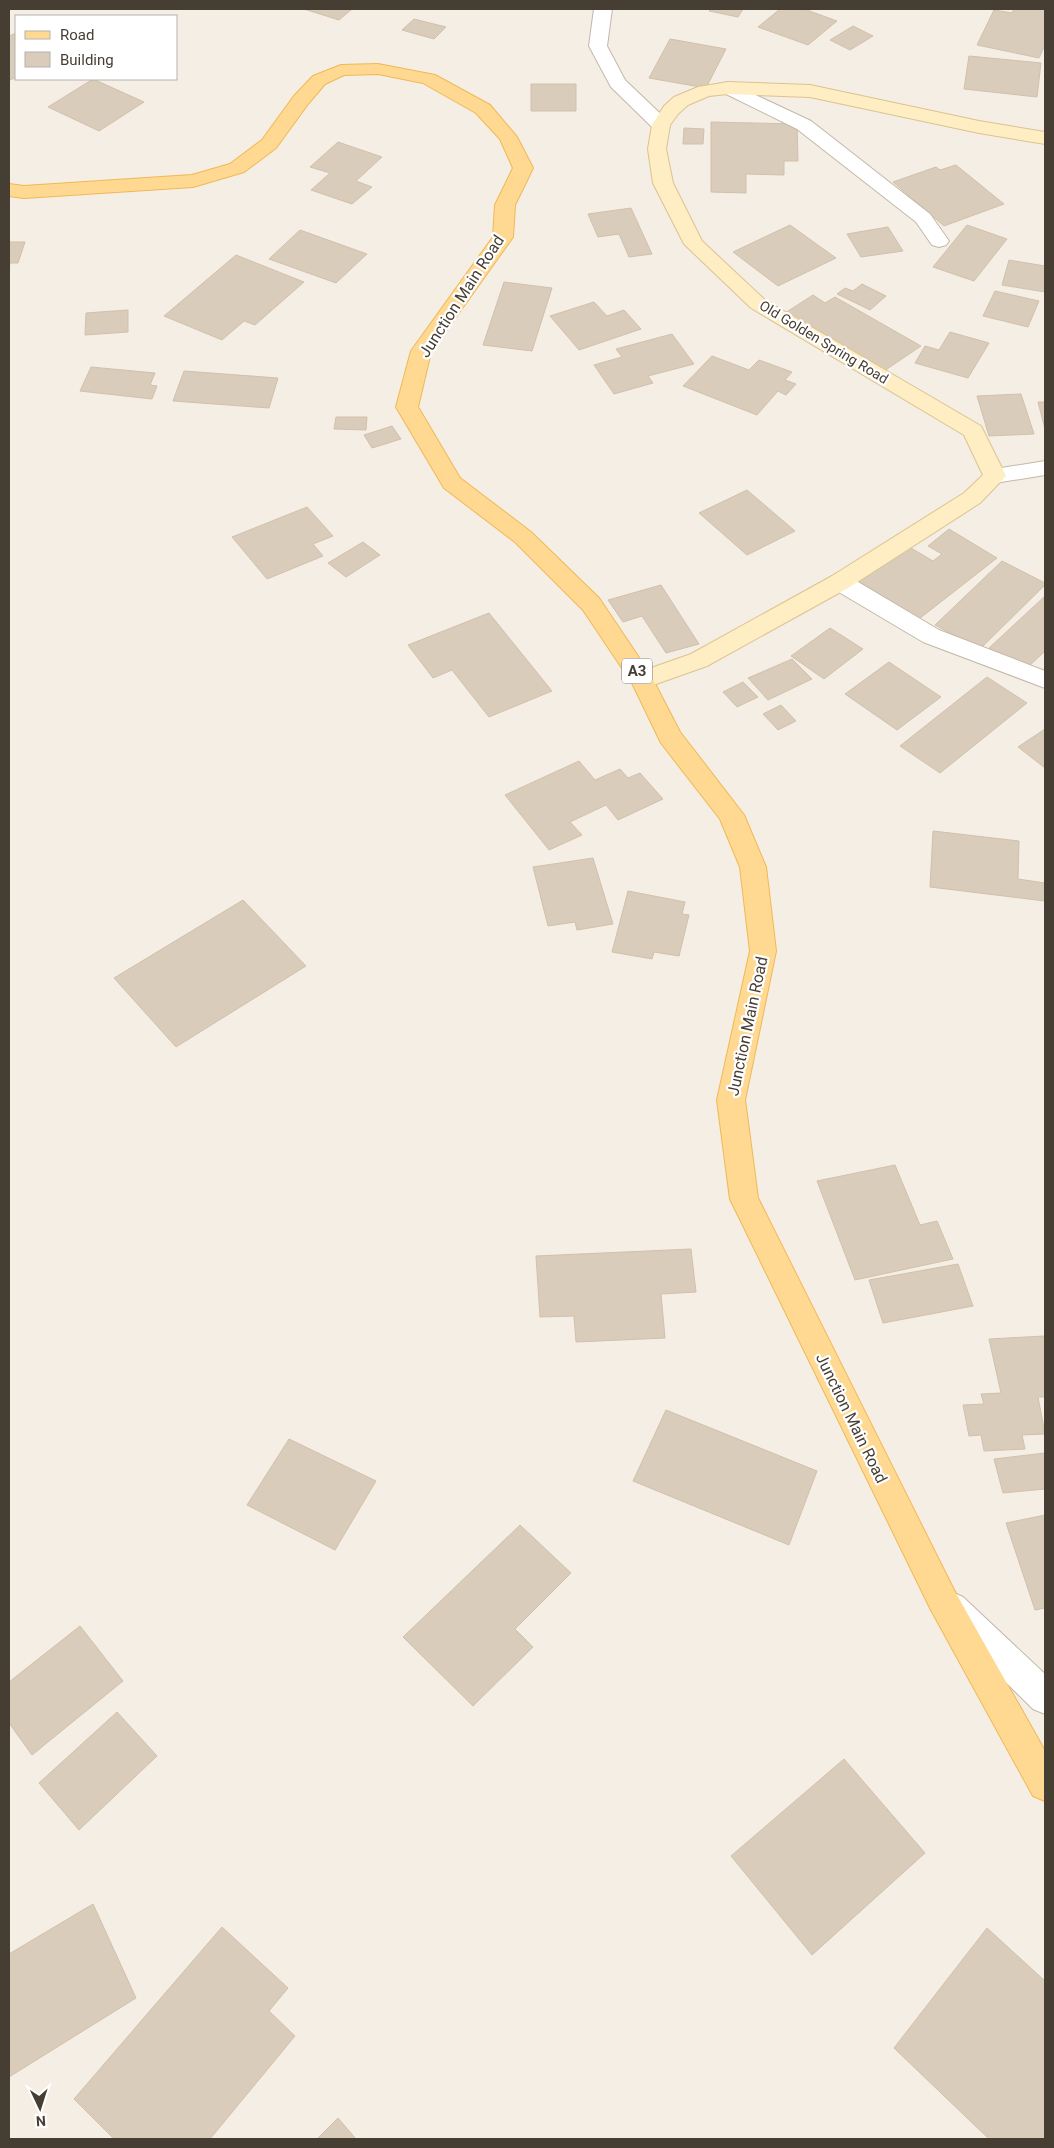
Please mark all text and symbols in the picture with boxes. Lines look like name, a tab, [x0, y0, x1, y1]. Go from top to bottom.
legend	[15, 15, 178, 80]
text: Road	[60, 26, 94, 44]
text: Building	[60, 51, 114, 69]
street label: Junction Main Road	[415, 232, 508, 361]
street label: Old Golden Spring Road	[757, 297, 891, 387]
road number: A3	[622, 658, 652, 684]
street label: Junction Main Road	[723, 955, 772, 1098]
street label: Junction Main Road	[812, 1350, 891, 1486]
north arrow	[15, 2083, 65, 2133]
text: N	[35, 2113, 46, 2129]

